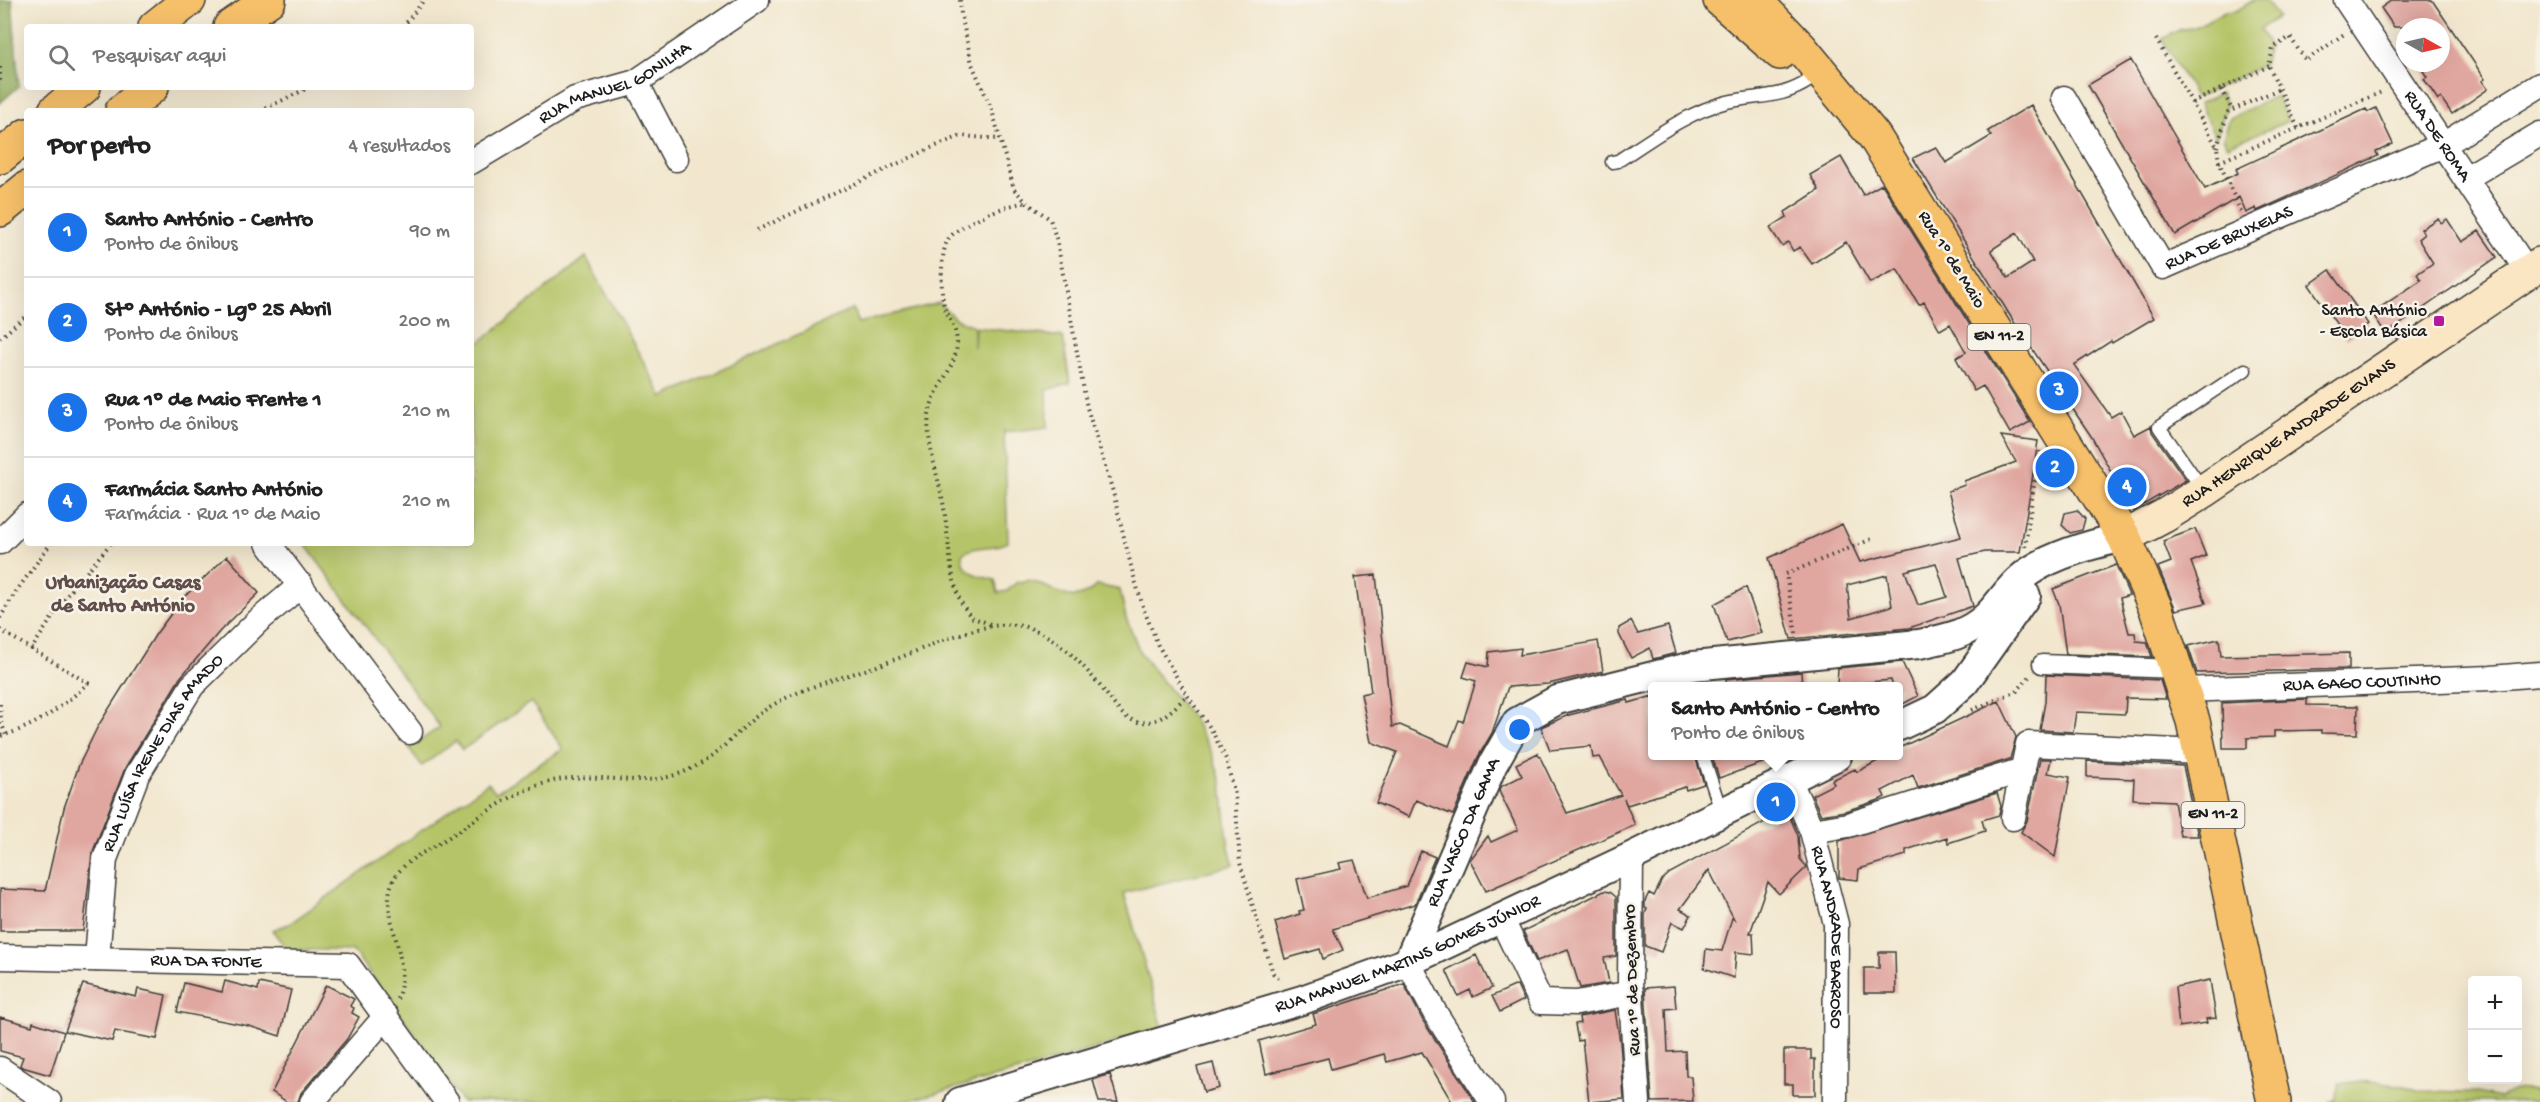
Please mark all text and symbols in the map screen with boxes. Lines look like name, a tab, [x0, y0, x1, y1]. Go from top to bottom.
north arrow	[2396, 18, 2450, 72]
search box	[24, 24, 474, 90]
street label: RUA MANUEL GONILHA	[535, 37, 696, 129]
icon: search	[45, 41, 78, 74]
text: Pesquisar aqui	[93, 44, 227, 70]
street label: RUA DE ROMA	[2399, 87, 2476, 187]
text: Por perto	[48, 132, 151, 163]
text: 4 resultados	[349, 136, 450, 159]
street label: RUA DE BRUXELAS	[2162, 201, 2297, 275]
street label: Rua 1º de Maio	[1913, 207, 1989, 313]
text: Santo António - Centro	[105, 208, 313, 234]
text: 1	[63, 221, 72, 244]
text: 90 m	[410, 221, 450, 244]
text: Ponto de ônibus	[105, 234, 238, 257]
text: Stº António - Lgº 25 Abril	[105, 298, 332, 324]
place label: Santo António - Escola Básica	[2320, 301, 2428, 343]
text: 2	[63, 311, 72, 334]
text: 200 m	[399, 311, 450, 334]
marker: Santo António - Escola Básica	[2432, 314, 2446, 328]
text: Ponto de ônibus	[105, 324, 238, 347]
road number: EN 11-2	[1968, 324, 2030, 350]
street label: RUA HENRIQUE ANDRADE EVANS	[2178, 354, 2400, 513]
pin: 3	[2040, 368, 2078, 414]
text: Rua 1º de Maio Frente 1	[105, 388, 322, 414]
text: 3	[62, 401, 73, 424]
text: 210 m	[402, 401, 450, 424]
text: Ponto de ônibus	[105, 414, 238, 437]
pin: 2	[2036, 446, 2074, 490]
pin: 4	[2108, 464, 2146, 510]
text: Farmácia Santo António	[105, 478, 323, 504]
text: 4	[63, 491, 72, 514]
text: 210 m	[402, 491, 450, 514]
text: Farmácia · Rua 1º de Maio	[105, 504, 320, 527]
district label: Urbanização Casas de Santo António	[46, 573, 202, 619]
street label: RUA LUÍSA IRENE DIAS AMADO	[98, 650, 229, 855]
street label: RUA GAGO COUTINHO	[2282, 669, 2442, 697]
popup	[1648, 682, 1903, 760]
text: Santo António - Centro	[1671, 697, 1880, 723]
your location	[1505, 715, 1534, 744]
text: Ponto de ônibus	[1671, 723, 1804, 746]
street label: RUA VASCO DA GAMA	[1422, 753, 1506, 910]
pin: 1	[1756, 780, 1796, 824]
road number: EN 11-2	[2182, 802, 2244, 828]
street label: RUA ANDRADE BARROSO	[1806, 844, 1847, 1029]
street label: RUA MANUEL MARTINS GOMES JÚNIOR	[1273, 890, 1544, 1018]
street label: Rua 1º de Dezembro	[1620, 904, 1646, 1056]
street label: RUA DA FONTE	[150, 950, 263, 974]
map controls	[2468, 976, 2522, 1084]
button: +	[2468, 976, 2522, 1030]
button: −	[2468, 1030, 2522, 1084]

